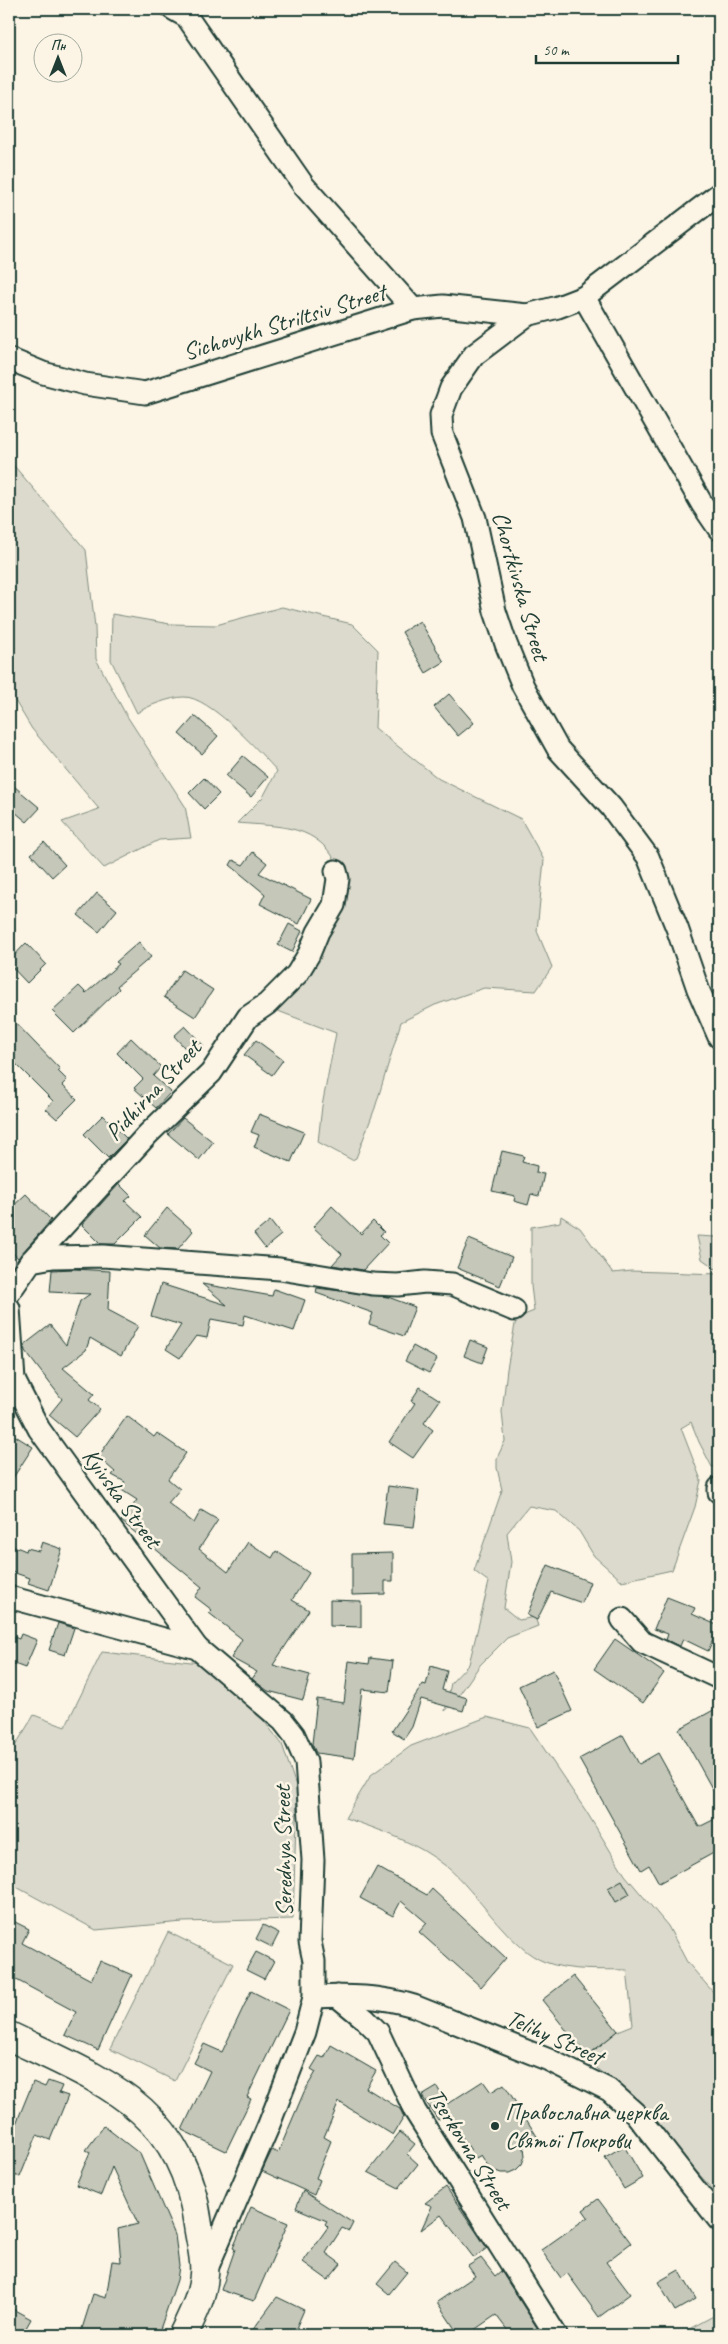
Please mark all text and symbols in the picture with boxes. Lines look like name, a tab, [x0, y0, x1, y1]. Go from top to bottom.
north arrow	[32, 32, 82, 82]
scale bar	[536, 32, 678, 64]
text: Пн	[51, 37, 66, 54]
text: 50 m	[543, 41, 570, 60]
street label: Sichovykh Striltsiv Street	[179, 276, 392, 367]
street label: Chortkivska Street	[485, 508, 557, 666]
street label: Pidhirna Street	[99, 1032, 209, 1147]
street label: Kyivska Street	[76, 1442, 169, 1555]
street label: Serednya Street	[267, 1783, 299, 1917]
street label: Telihy Street	[502, 2002, 611, 2073]
street label: Tserkovna Street	[421, 2083, 520, 2217]
place label: Православна церква Святої Покрови	[505, 2097, 670, 2155]
marker: Православна церква Святої Покрови	[489, 2120, 501, 2132]

